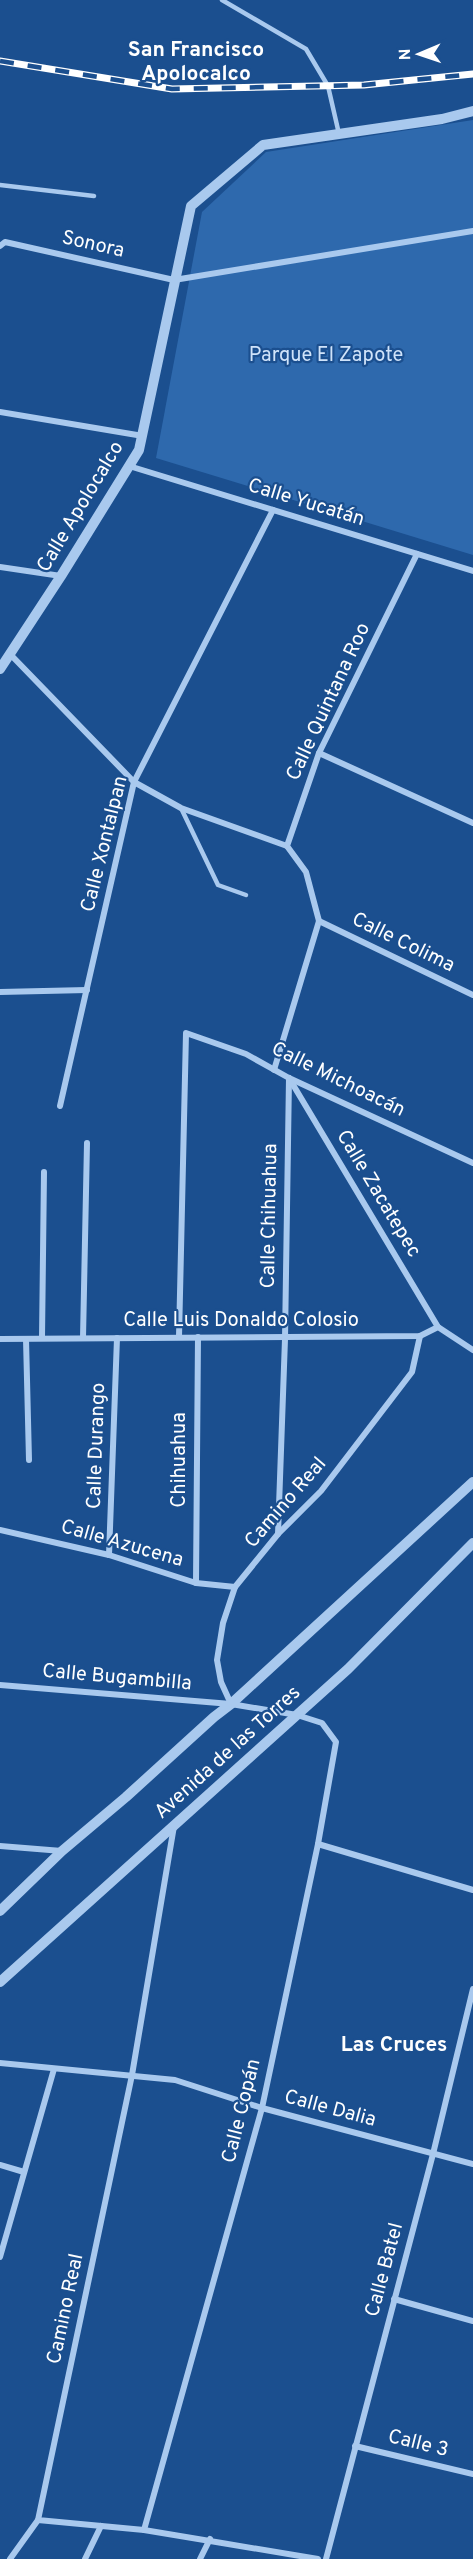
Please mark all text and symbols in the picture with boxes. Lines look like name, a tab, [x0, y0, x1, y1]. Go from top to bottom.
north arrow	[389, 24, 449, 84]
district label: San Francisco Apolocalco	[128, 37, 264, 88]
text: N	[396, 48, 416, 61]
street label: Sonora	[59, 225, 127, 265]
park label: Parque El Zapote	[249, 343, 403, 369]
street label: Calle Apolocalco	[32, 437, 130, 577]
street label: Calle Yucatán	[245, 473, 367, 533]
street label: Calle Quintana Roo	[281, 619, 377, 785]
street label: Calle Xontalpan	[75, 773, 135, 915]
street label: Calle Colima	[347, 907, 459, 979]
street label: Calle Michoacán	[267, 1036, 409, 1124]
street label: Calle Zacatepec	[330, 1125, 426, 1263]
street label: Calle Chihuahua	[256, 1143, 284, 1289]
street label: Calle Luis Donaldo Colosio	[123, 1308, 359, 1334]
street label: Calle Durango	[82, 1382, 112, 1510]
street label: Chihuahua	[167, 1412, 193, 1508]
street label: Camino Real	[239, 1452, 333, 1554]
street label: Calle Azucena	[58, 1514, 186, 1574]
street label: Calle Bugambilla	[41, 1659, 193, 1697]
street label: Avenida de las Torres	[149, 1680, 307, 1826]
district label: Las Cruces	[341, 2032, 447, 2059]
street label: Calle Copán	[216, 2056, 268, 2166]
street label: Calle Dalia	[281, 2084, 379, 2134]
street label: Calle Batel	[360, 2220, 410, 2320]
street label: Camino Real	[42, 2251, 90, 2367]
street label: Calle 3	[385, 2424, 451, 2464]

